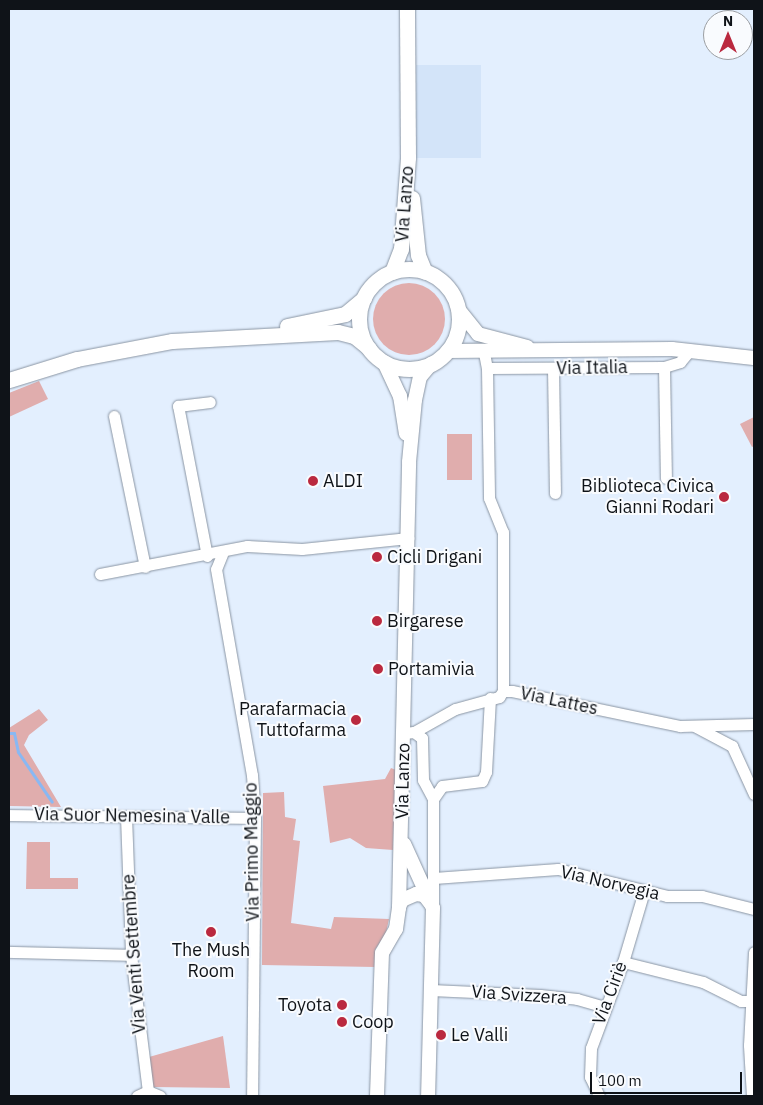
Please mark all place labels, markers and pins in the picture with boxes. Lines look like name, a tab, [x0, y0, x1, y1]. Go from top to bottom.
place label: ALDI	[323, 470, 363, 492]
marker: ALDI	[307, 475, 319, 487]
place label: Biblioteca Civica Gianni Rodari	[581, 476, 714, 518]
marker: Biblioteca Civica Gianni Rodari	[718, 491, 730, 503]
place label: Cicli Drigani	[387, 546, 482, 568]
marker: Cicli Drigani	[371, 551, 383, 563]
place label: Birgarese	[387, 610, 464, 632]
marker: Birgarese	[371, 615, 383, 627]
place label: Portamivia	[388, 658, 474, 680]
marker: Portamivia	[372, 663, 384, 675]
place label: Parafarmacia Tuttofarma	[239, 699, 346, 742]
marker: Parafarmacia Tuttofarma	[350, 714, 362, 726]
marker: The Mush Room	[205, 926, 217, 938]
place label: The Mush Room	[172, 940, 250, 982]
place label: Toyota	[278, 994, 332, 1016]
marker: Toyota	[336, 999, 348, 1011]
place label: Coop	[352, 1011, 394, 1033]
marker: Coop	[336, 1016, 348, 1028]
place label: Le Valli	[451, 1024, 508, 1046]
marker: Le Valli	[435, 1029, 447, 1041]

